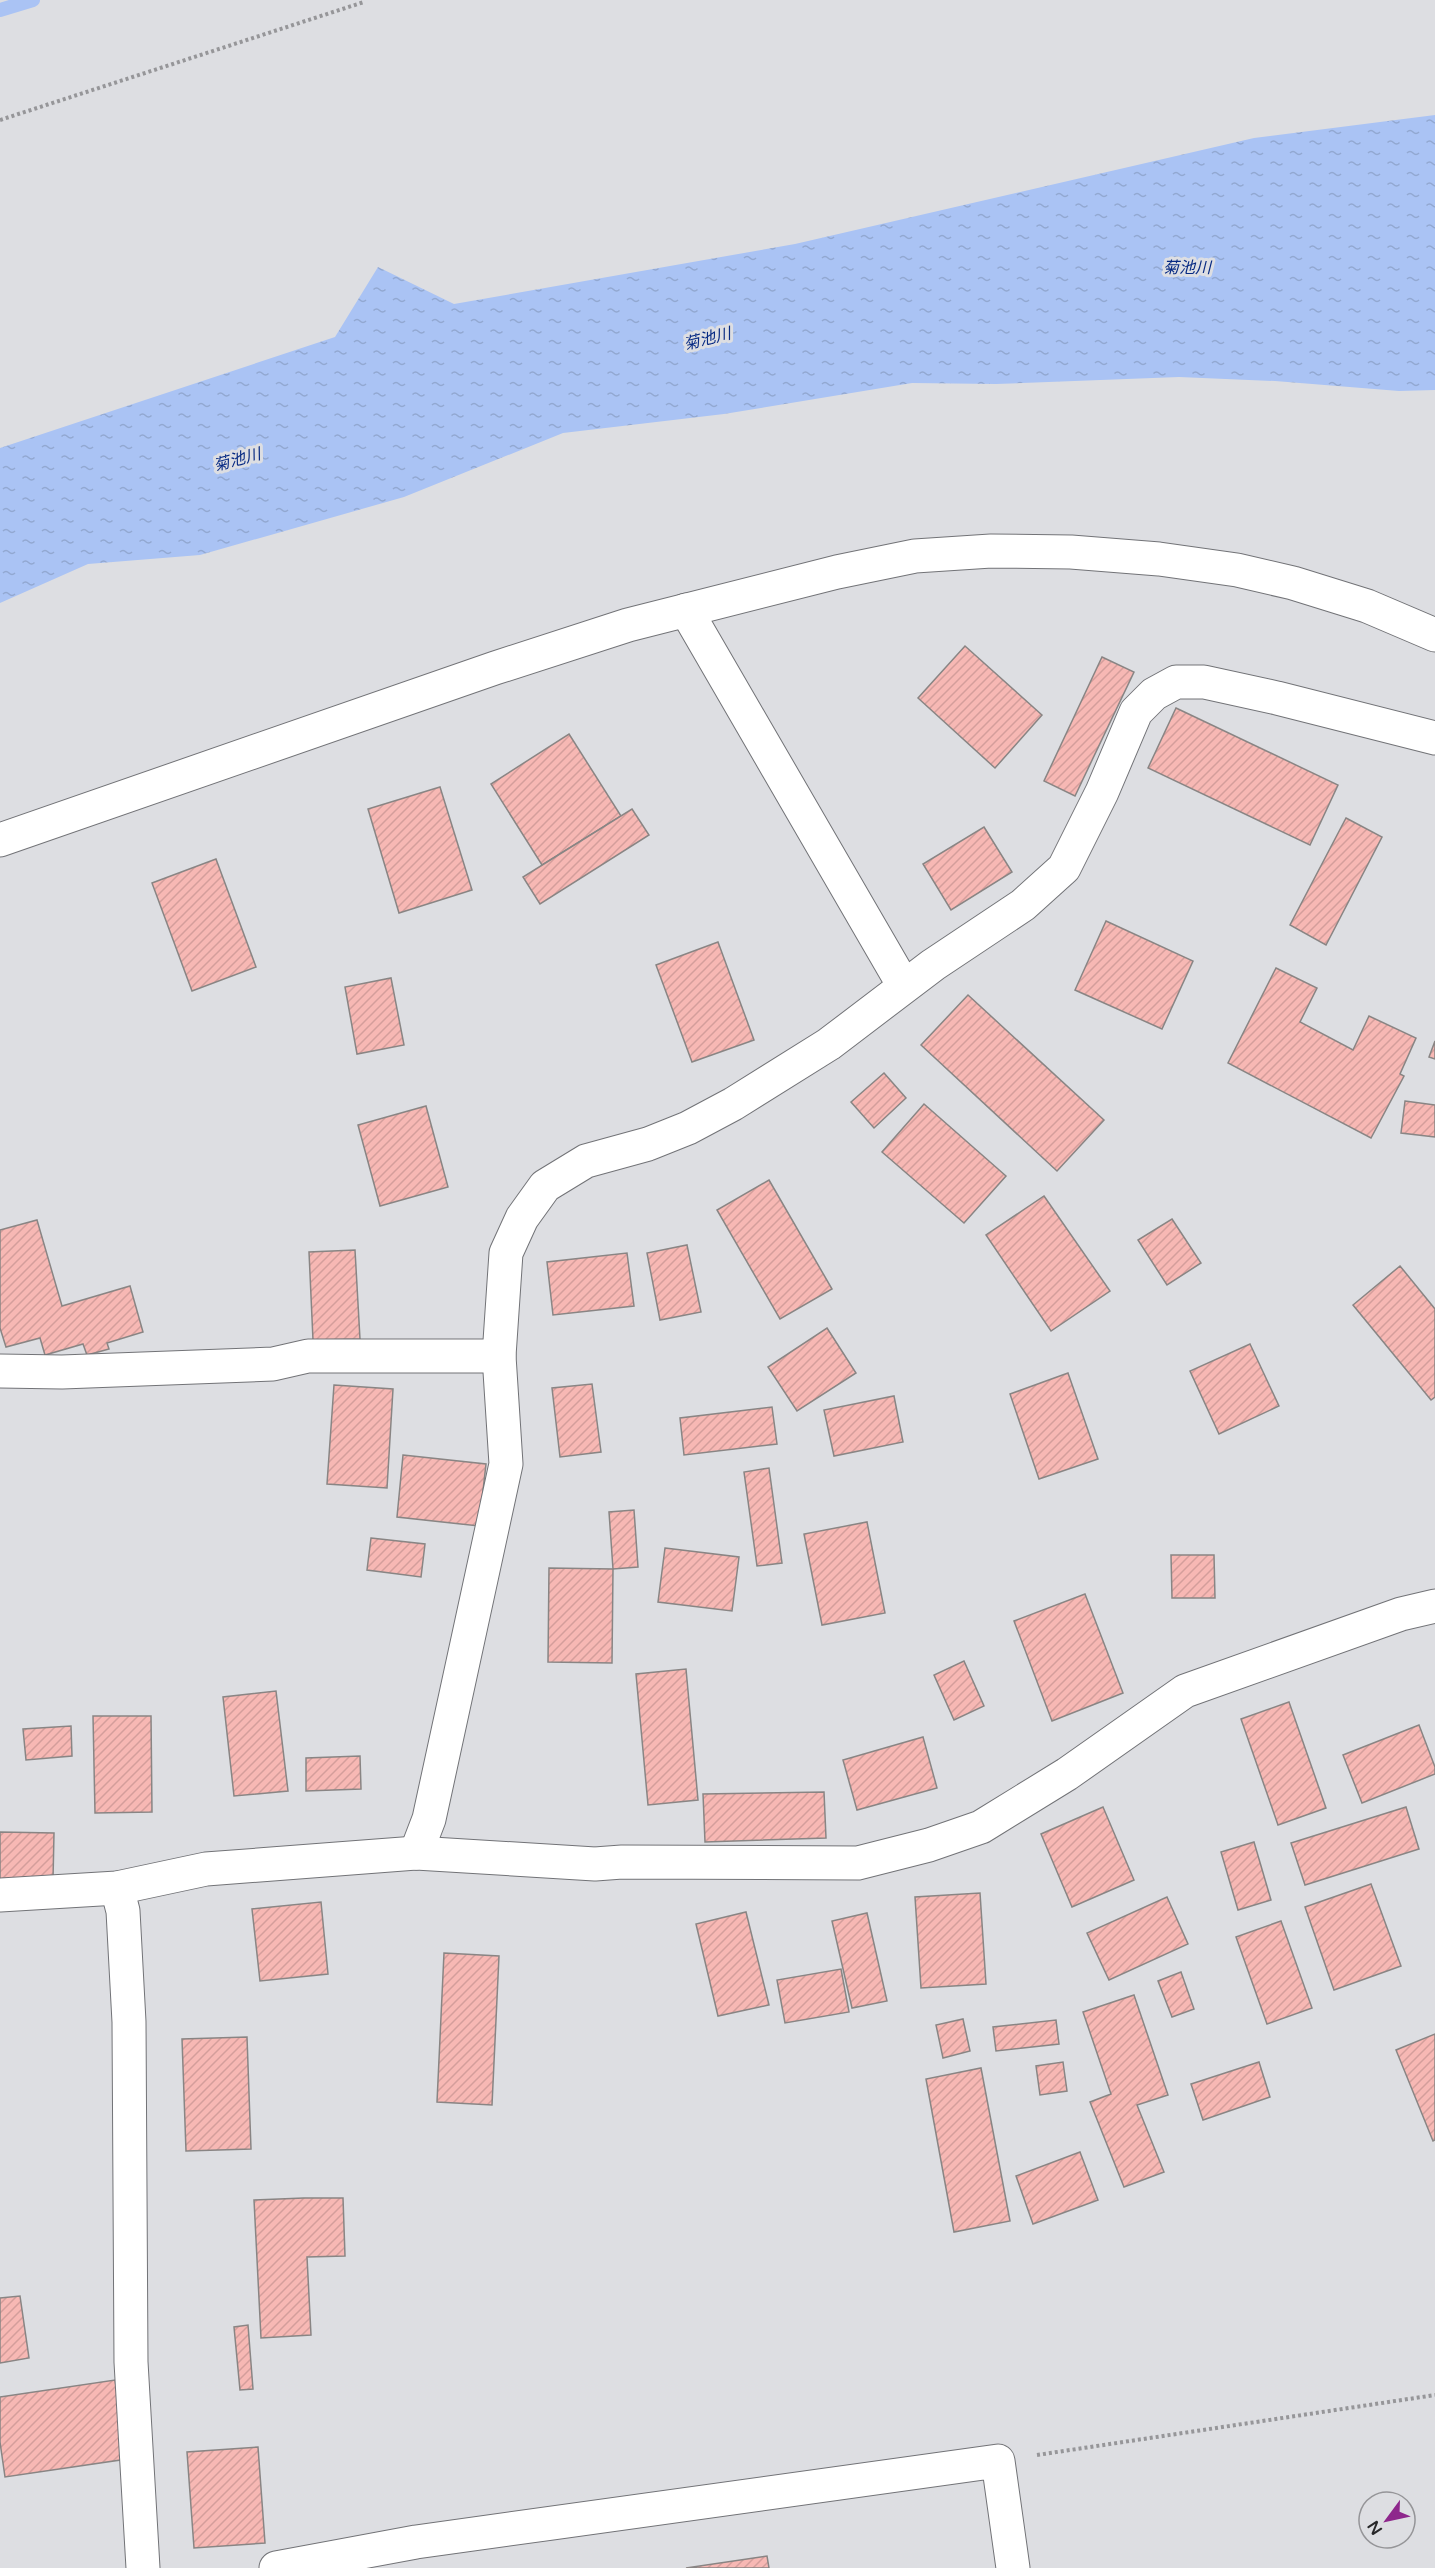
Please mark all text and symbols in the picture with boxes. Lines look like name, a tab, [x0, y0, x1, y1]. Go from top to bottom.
water label: 菊池川	[1163, 258, 1213, 278]
water label: 菊池川	[682, 323, 735, 354]
water label: 菊池川	[211, 444, 265, 476]
north arrow	[1357, 2490, 1417, 2550]
text: N	[1363, 2517, 1387, 2538]

